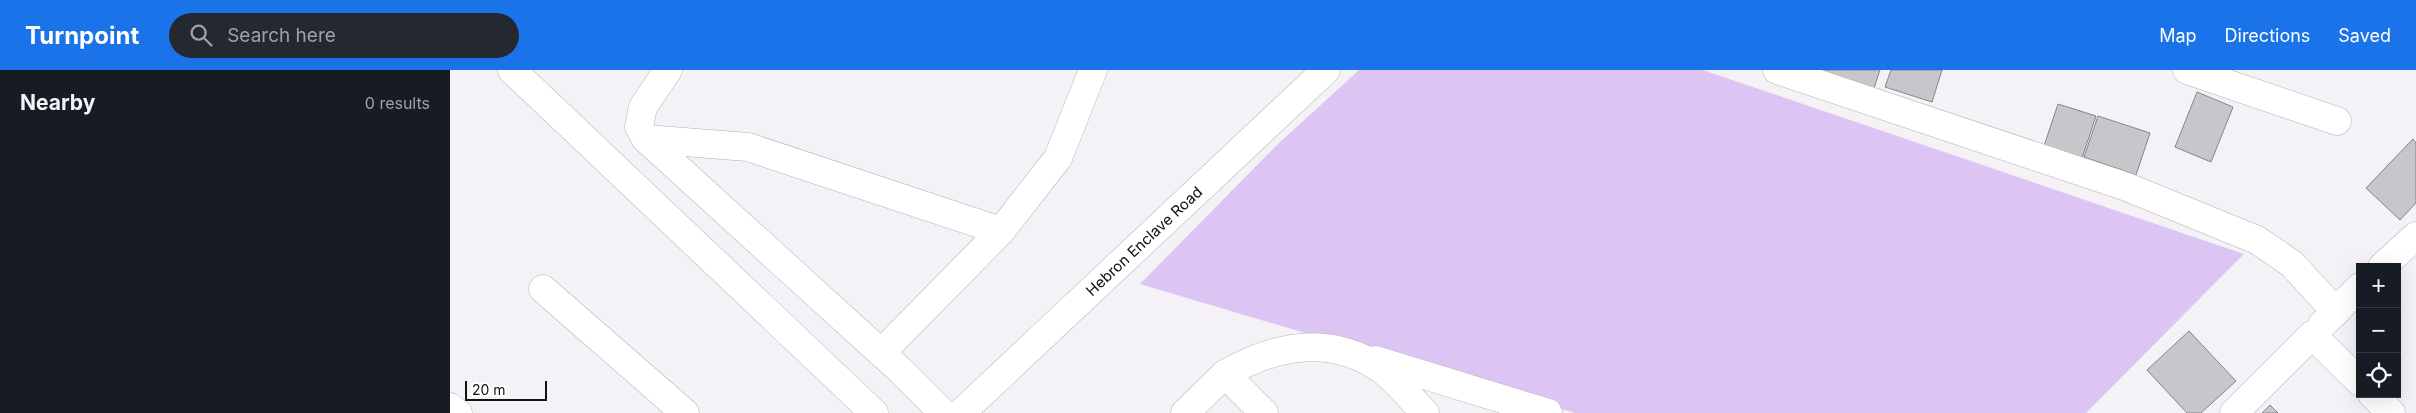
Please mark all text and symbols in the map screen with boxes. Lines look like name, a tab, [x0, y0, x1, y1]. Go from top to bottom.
search box	[169, 13, 519, 58]
text: Turnpoint	[25, 21, 139, 50]
icon: search	[187, 21, 215, 49]
text: Search here	[227, 24, 336, 47]
text: Map	[2159, 25, 2197, 46]
text: Directions	[2225, 25, 2310, 46]
text: Saved	[2338, 25, 2391, 46]
text: Nearby	[20, 90, 95, 115]
text: 0 results	[365, 93, 430, 113]
street label: Hebron Enclave Road	[1082, 182, 1206, 300]
map controls	[2356, 263, 2401, 398]
button: +	[2356, 263, 2401, 308]
button: −	[2356, 308, 2401, 353]
button: locate	[2356, 353, 2401, 398]
scale bar	[465, 378, 548, 401]
text: 20 m	[472, 381, 506, 398]

